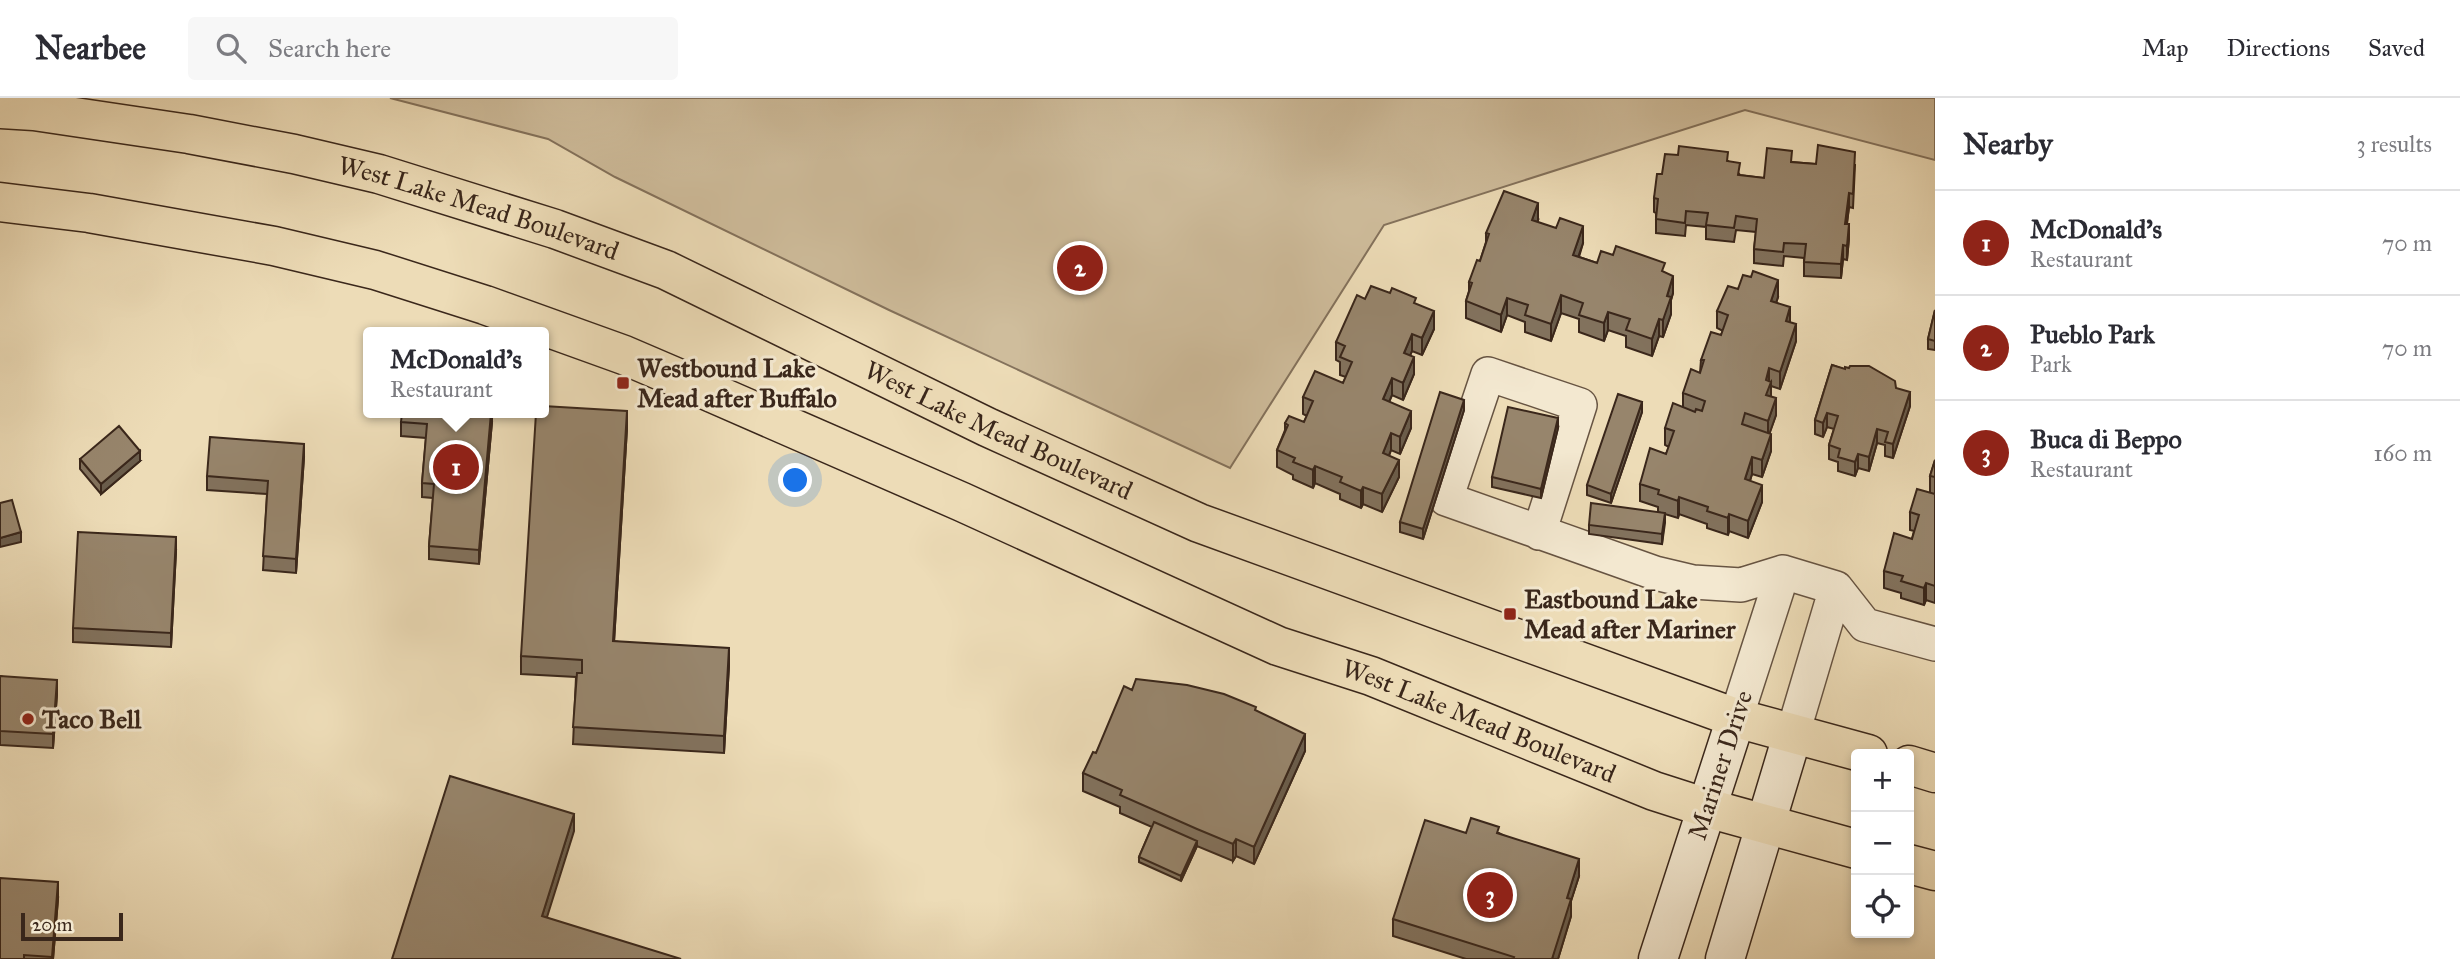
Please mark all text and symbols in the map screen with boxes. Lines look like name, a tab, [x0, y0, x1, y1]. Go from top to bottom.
search box	[188, 17, 678, 80]
text: Nearbee	[35, 28, 146, 68]
icon: search	[212, 29, 250, 67]
text: Search here	[268, 32, 391, 64]
text: Map	[2142, 33, 2189, 63]
text: Directions	[2227, 33, 2330, 63]
text: Saved	[2368, 33, 2425, 63]
text: Nearby	[1963, 126, 2053, 162]
text: 3 results	[2356, 130, 2432, 158]
street label: West Lake Mead Boulevard	[335, 149, 623, 267]
text: McDonald's	[2030, 213, 2162, 245]
text: 1	[1981, 229, 1991, 257]
text: 70 m	[2382, 229, 2432, 257]
pin: 2	[1057, 242, 1103, 294]
text: Restaurant	[2030, 245, 2133, 273]
text: Pueblo Park	[2030, 318, 2155, 350]
popup	[363, 327, 549, 418]
text: 2	[1980, 334, 1992, 362]
text: 70 m	[2382, 334, 2432, 362]
text: McDonald's	[390, 343, 522, 375]
text: Park	[2030, 350, 2072, 378]
place label: Westbound Lake Mead after Buffalo	[637, 352, 837, 414]
street label: West Lake Mead Boulevard	[859, 354, 1138, 507]
text: Restaurant	[390, 375, 493, 403]
marker: Westbound Lake Mead after Buffalo	[615, 375, 631, 391]
text: Buca di Beppo	[2030, 423, 2182, 455]
text: 3	[1981, 439, 1991, 467]
text: 160 m	[2374, 439, 2432, 467]
pin: 1	[433, 441, 479, 493]
text: Restaurant	[2030, 455, 2133, 483]
your location	[778, 463, 812, 497]
place label: Eastbound Lake Mead after Mariner	[1524, 583, 1737, 645]
marker: Eastbound Lake Mead after Mariner	[1502, 606, 1518, 622]
street label: West Lake Mead Boulevard	[1338, 652, 1621, 790]
street label: Mariner Drive	[1681, 686, 1759, 844]
place label: Taco Bell	[41, 703, 142, 735]
marker: Taco Bell	[20, 711, 36, 727]
map controls	[1851, 749, 1914, 938]
button: +	[1851, 749, 1914, 812]
button: −	[1851, 812, 1914, 875]
pin: 3	[1467, 869, 1513, 921]
button: locate	[1851, 875, 1914, 938]
scale bar	[21, 910, 122, 942]
text: 20 m	[32, 913, 73, 936]

